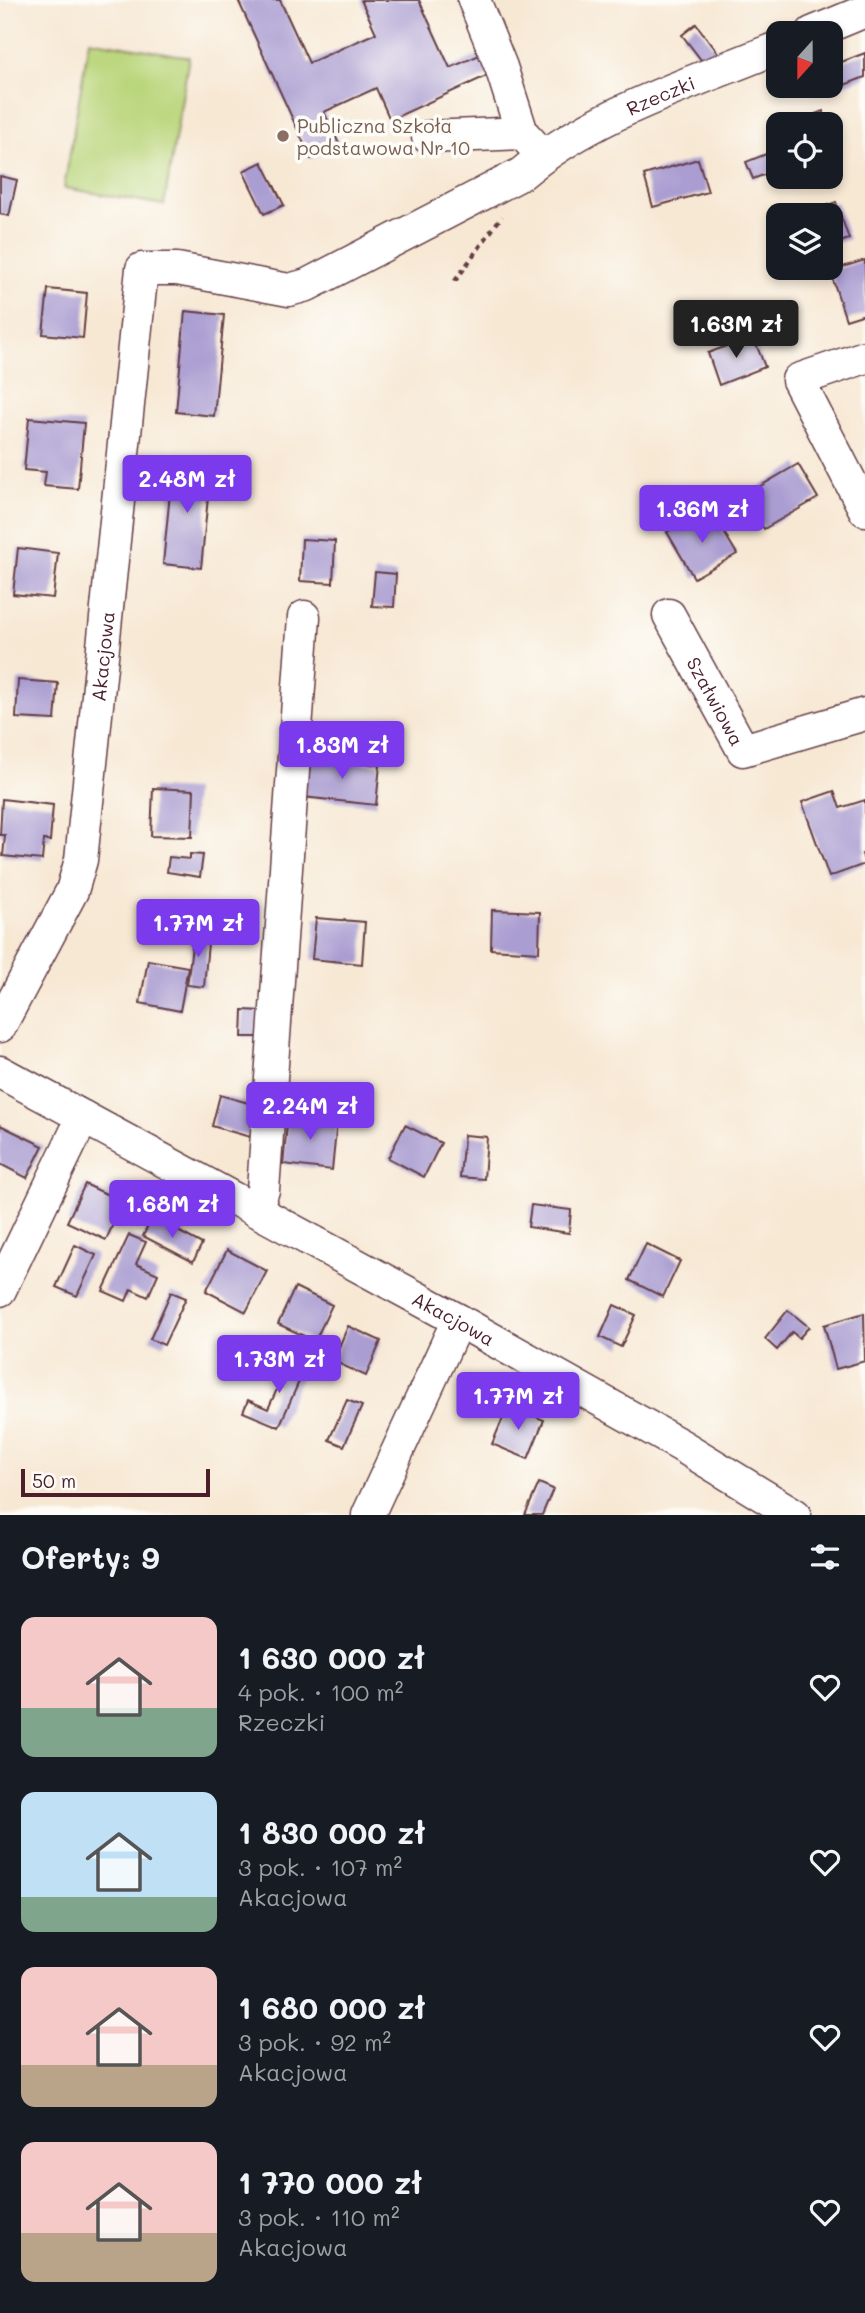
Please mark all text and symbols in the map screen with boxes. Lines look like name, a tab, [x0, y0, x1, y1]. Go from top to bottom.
north arrow	[766, 21, 844, 98]
map controls	[766, 21, 843, 280]
street label: Rzeczki	[622, 69, 698, 120]
button: locate	[766, 112, 843, 189]
place label: Publiczna Szkoła podstawowa Nr 10	[297, 113, 470, 160]
marker: Publiczna Szkoła podstawowa Nr 10	[275, 128, 291, 144]
button: layers	[766, 203, 843, 280]
pin: 1.63M zł	[664, 300, 808, 360]
text: 1.63M zł	[689, 308, 783, 338]
pin: 2.48M zł	[115, 456, 259, 515]
text: 2.48M zł	[139, 463, 235, 493]
pin: 1.36M zł	[630, 486, 774, 545]
text: 1.36M zł	[655, 493, 749, 523]
street label: Akacjowa	[85, 610, 119, 703]
street label: Szałwiowa	[682, 652, 750, 750]
pin: 1.83M zł	[270, 722, 414, 781]
text: 1.83M zł	[295, 729, 389, 759]
pin: 1.77M zł	[126, 900, 270, 959]
text: 1.77M zł	[152, 907, 244, 937]
pin: 2.24M zł	[238, 1082, 382, 1142]
text: 2.24M zł	[262, 1090, 358, 1120]
pin: 1.68M zł	[100, 1180, 244, 1240]
text: 1.68M zł	[125, 1188, 219, 1218]
street label: Akacjowa	[408, 1285, 499, 1351]
pin: 1.73M zł	[207, 1336, 351, 1395]
text: 1.73M zł	[233, 1343, 325, 1373]
pin: 1.77M zł	[446, 1372, 590, 1432]
text: 1.77M zł	[472, 1380, 564, 1410]
scale bar	[21, 1466, 210, 1498]
text: 50 m	[32, 1468, 76, 1493]
text: Oferty: 9	[21, 1537, 160, 1577]
icon: filters	[806, 1538, 844, 1576]
text: 1 630 000 zł	[238, 1637, 425, 1677]
icon: home	[77, 1645, 161, 1729]
icon: heart	[806, 1668, 844, 1706]
text: 4 pok. · 100 m²	[238, 1677, 404, 1707]
text: Rzeczki	[238, 1707, 325, 1737]
text: 1 830 000 zł	[238, 1812, 425, 1852]
icon: home	[77, 1820, 161, 1904]
icon: heart	[806, 1843, 844, 1881]
text: 3 pok. · 107 m²	[238, 1852, 402, 1882]
text: Akacjowa	[238, 1882, 348, 1912]
text: 1 680 000 zł	[238, 1987, 425, 2027]
icon: home	[77, 1995, 161, 2079]
icon: heart	[806, 2018, 844, 2056]
text: 3 pok. · 92 m²	[238, 2027, 391, 2057]
text: Akacjowa	[238, 2057, 348, 2087]
text: 1 770 000 zł	[238, 2162, 422, 2202]
icon: home	[77, 2170, 161, 2254]
icon: heart	[806, 2193, 844, 2231]
text: 3 pok. · 110 m²	[238, 2202, 400, 2232]
text: Akacjowa	[238, 2232, 348, 2262]

